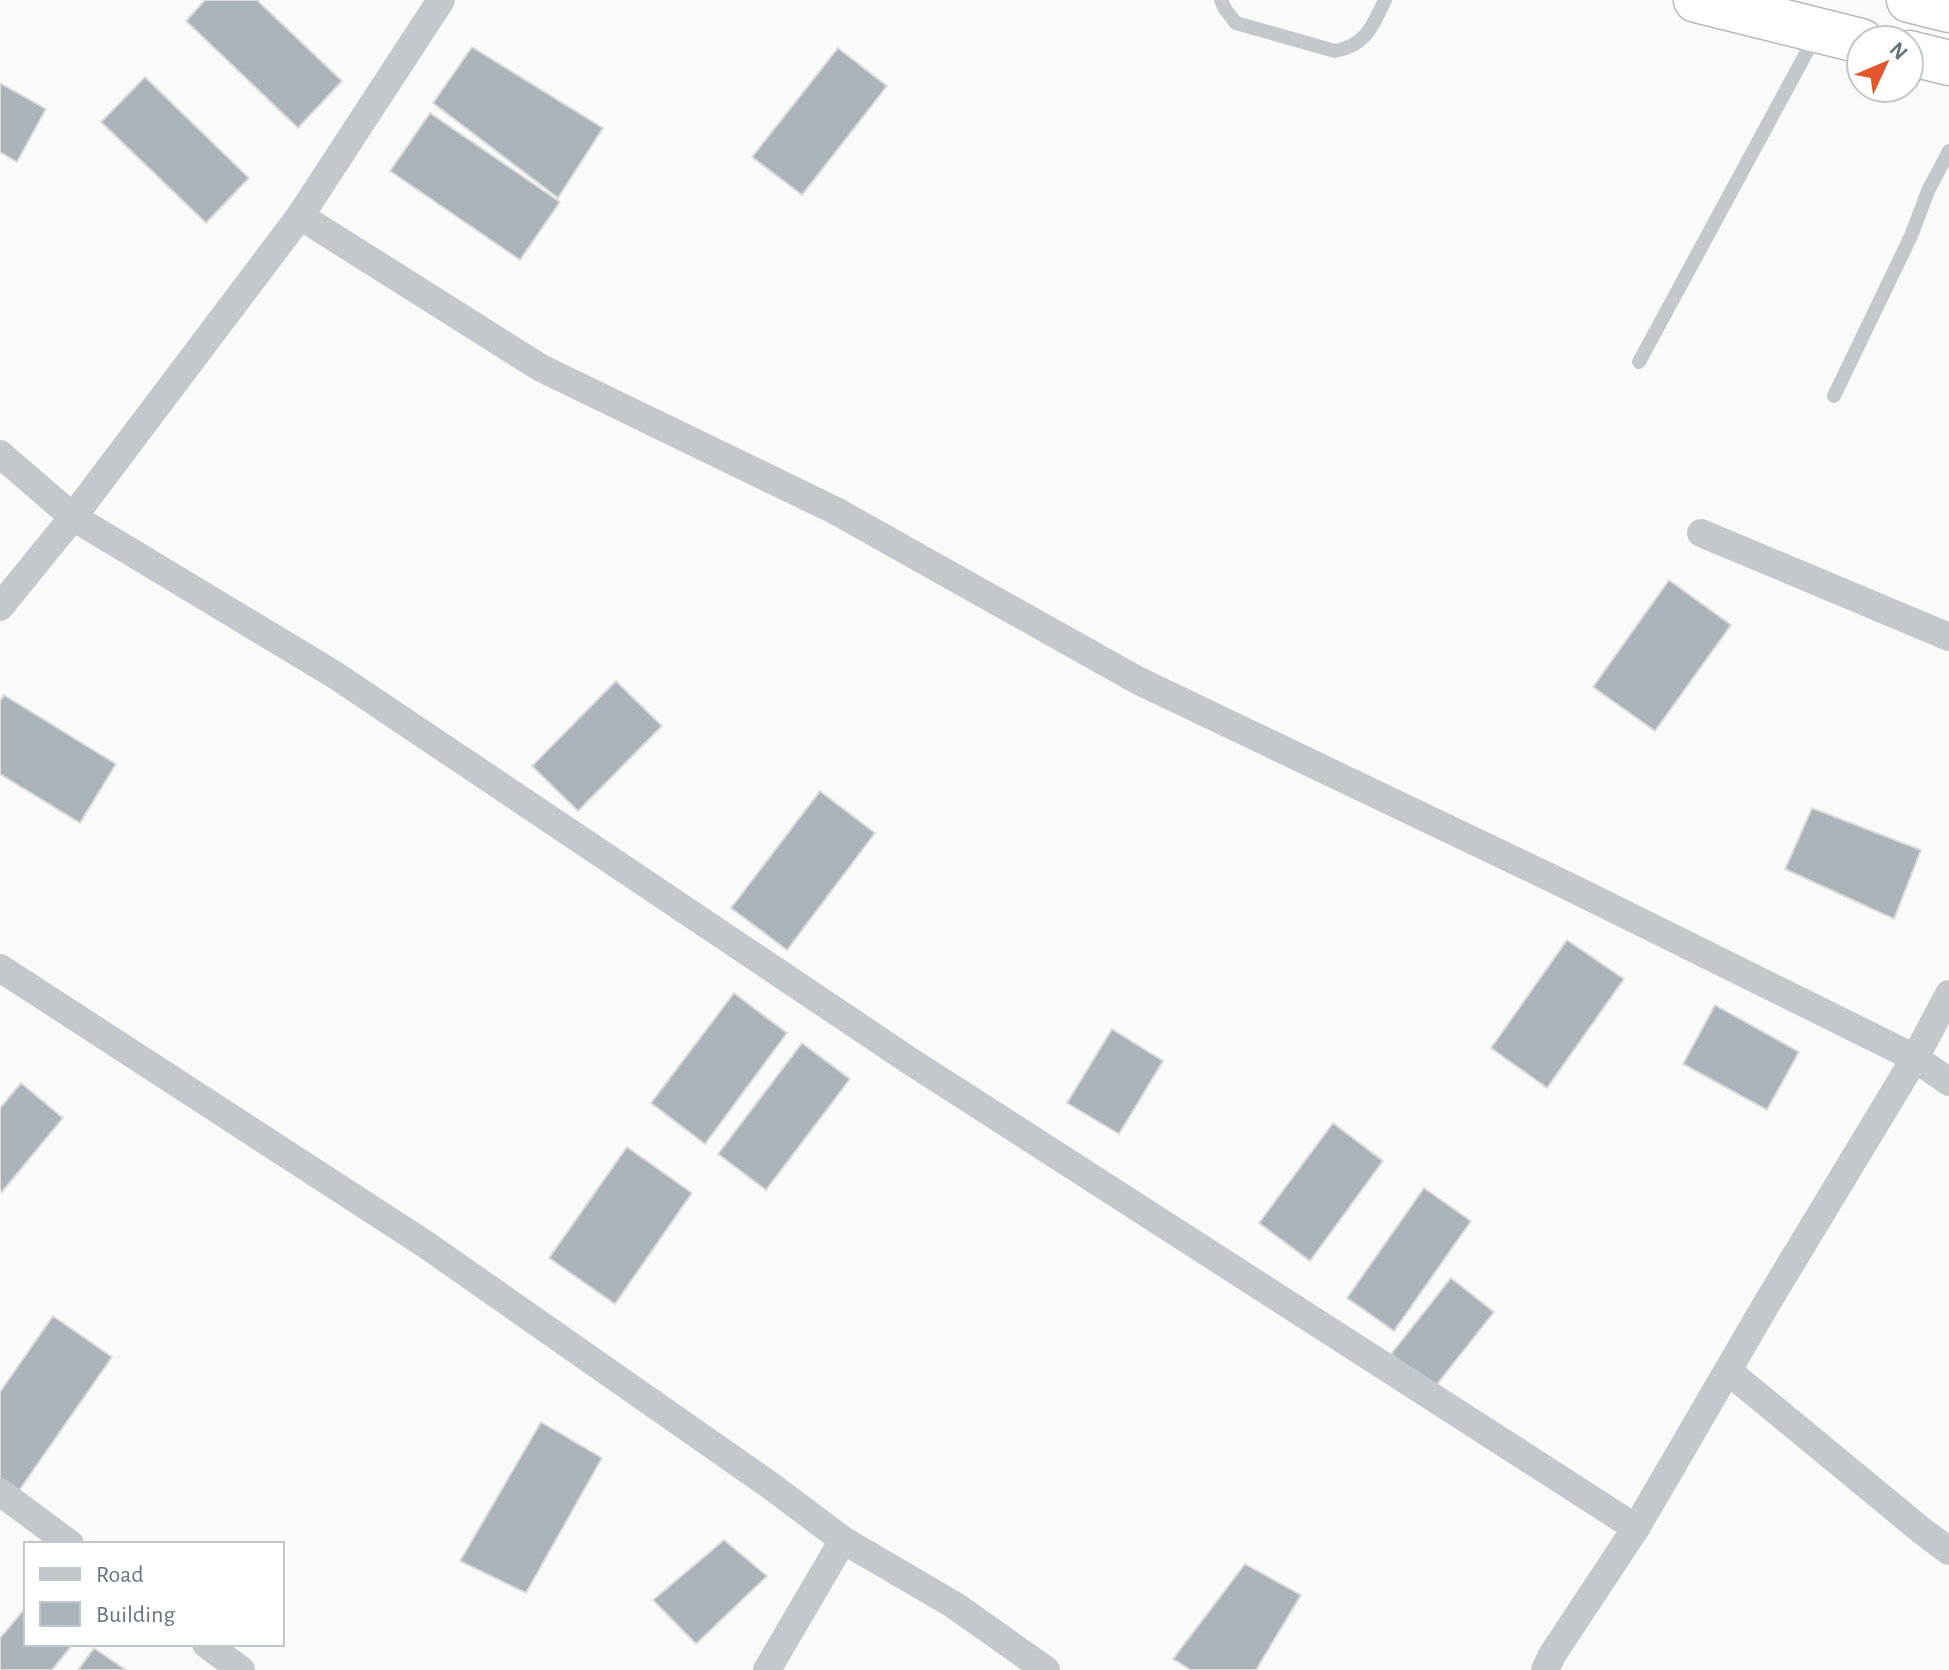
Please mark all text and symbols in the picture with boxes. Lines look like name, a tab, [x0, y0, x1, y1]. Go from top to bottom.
north arrow	[1845, 24, 1925, 104]
text: N	[1885, 38, 1912, 64]
legend	[24, 1542, 284, 1646]
text: Road	[96, 1563, 144, 1587]
text: Building	[96, 1603, 175, 1627]

